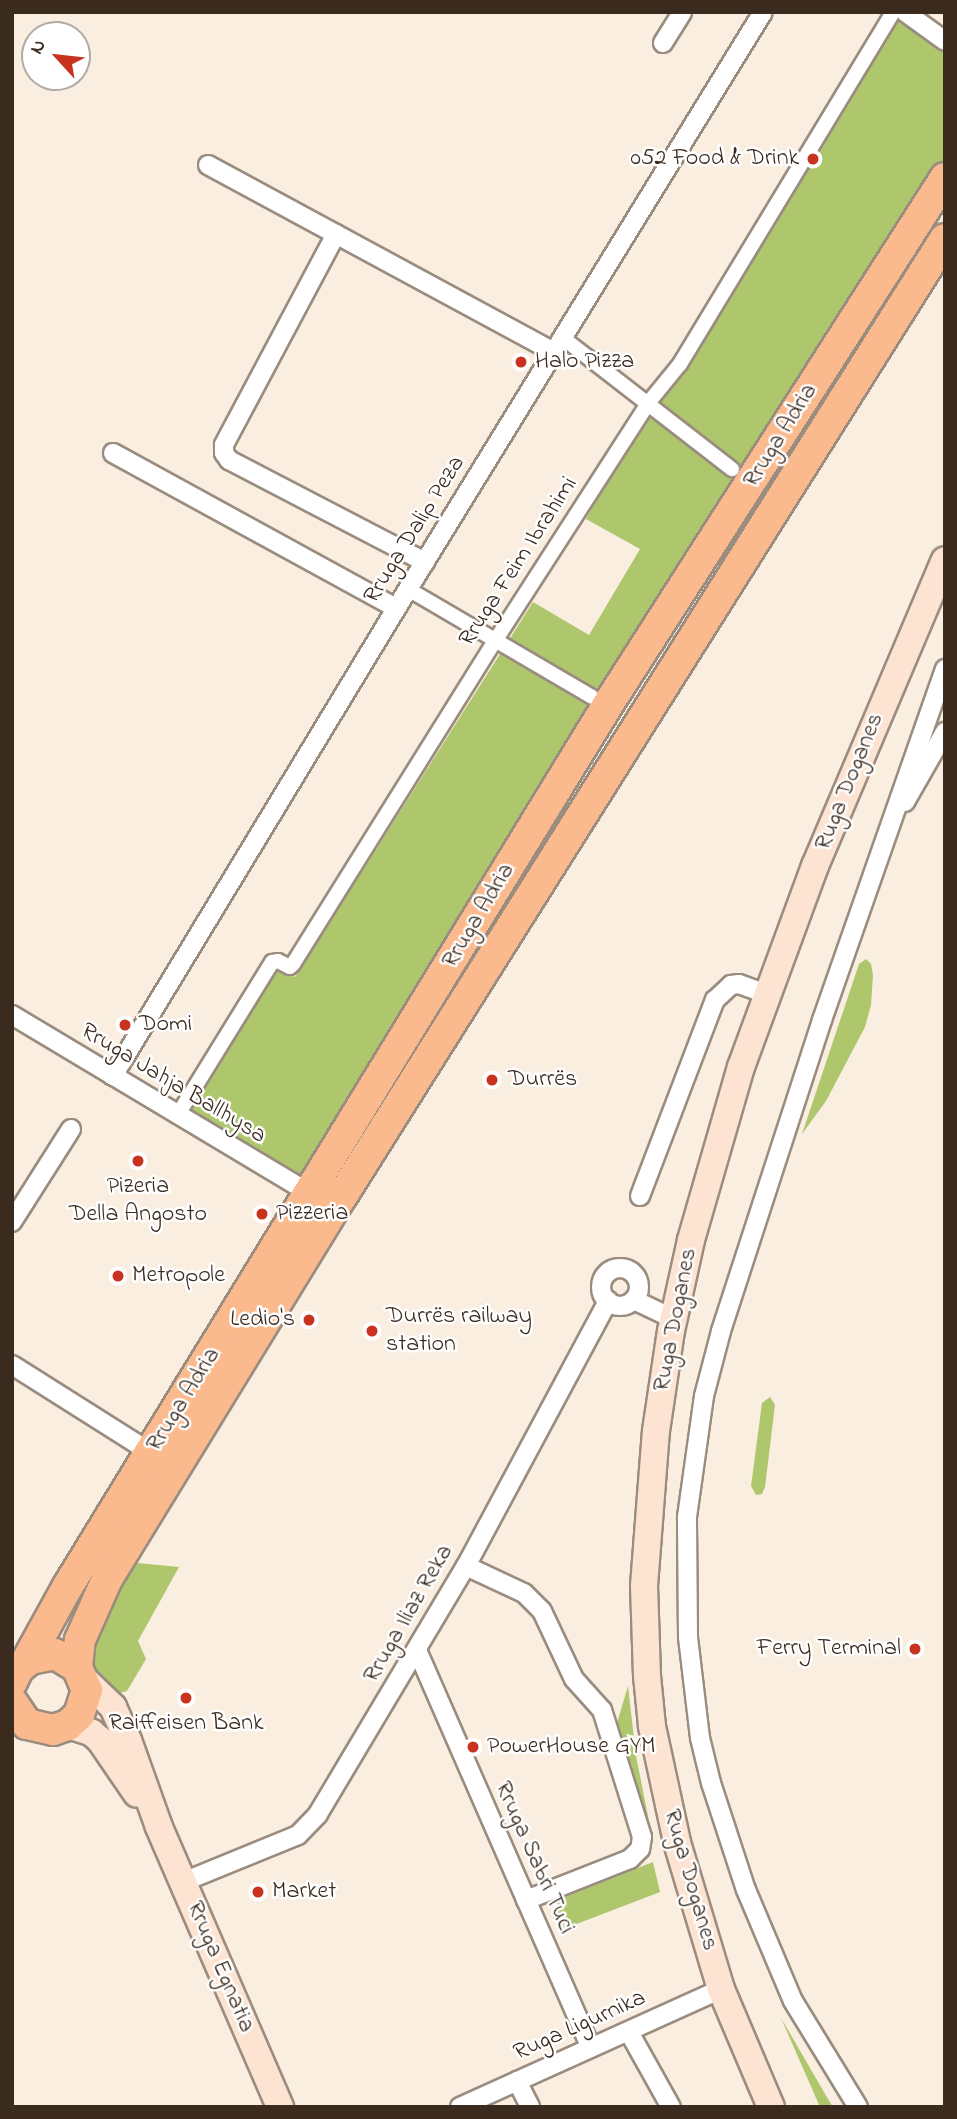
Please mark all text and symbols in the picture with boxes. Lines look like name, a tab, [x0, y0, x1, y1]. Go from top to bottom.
north arrow	[21, 21, 91, 91]
text: N	[24, 35, 54, 59]
place label: 052 Food & Drink	[630, 145, 799, 173]
marker: 052 Food & Drink	[805, 151, 821, 167]
place label: Halo Pizza	[535, 348, 634, 376]
marker: Halo Pizza	[513, 354, 529, 370]
street label: Rruga Adria	[738, 379, 824, 493]
street label: Rruga Dalip Peza	[358, 451, 472, 609]
street label: Rruga Feim Ibrahimi	[453, 472, 585, 652]
street label: Ruga Doganes	[809, 709, 891, 855]
street label: Rruga Adria	[436, 858, 522, 974]
place label: Domi	[139, 1011, 192, 1039]
street label: Rruga Jahja Ballhysa	[75, 1017, 271, 1151]
marker: Domi	[117, 1017, 133, 1033]
place label: Durrës	[508, 1066, 577, 1094]
marker: Durrës	[482, 1070, 502, 1090]
marker: Pizeria Della Angosto	[130, 1153, 146, 1169]
place label: Pizeria Della Angosto	[69, 1173, 207, 1229]
place label: Pizzeria	[276, 1200, 348, 1228]
marker: Pizzeria	[254, 1206, 270, 1222]
street label: Ruga Doganes	[648, 1246, 704, 1394]
place label: Metropole	[132, 1262, 225, 1290]
marker: Metropole	[110, 1268, 126, 1284]
place label: Durrës railway station	[386, 1303, 532, 1359]
place label: Ledio's	[230, 1306, 295, 1334]
marker: Ledio's	[301, 1312, 317, 1328]
marker: Durrës railway station	[364, 1323, 380, 1339]
street label: Rruga Adria	[141, 1343, 227, 1457]
street label: Rruga Iliaz Reka	[358, 1540, 460, 1688]
place label: Ferry Terminal	[757, 1635, 901, 1663]
marker: Ferry Terminal	[907, 1641, 923, 1657]
marker: Raiffeisen Bank	[178, 1690, 194, 1706]
place label: Raiffeisen Bank	[108, 1710, 264, 1738]
place label: PowerHouse GYM	[487, 1733, 656, 1761]
marker: PowerHouse GYM	[465, 1739, 481, 1755]
street label: Rruga Sabri Tuci	[488, 1777, 580, 1939]
street label: Ruga Doganes	[656, 1806, 724, 1954]
place label: Market	[272, 1878, 336, 1906]
marker: Market	[250, 1884, 266, 1900]
street label: Rruga Egnatia	[179, 1897, 261, 2037]
street label: Ruga Ligurnika	[510, 1984, 650, 2068]

